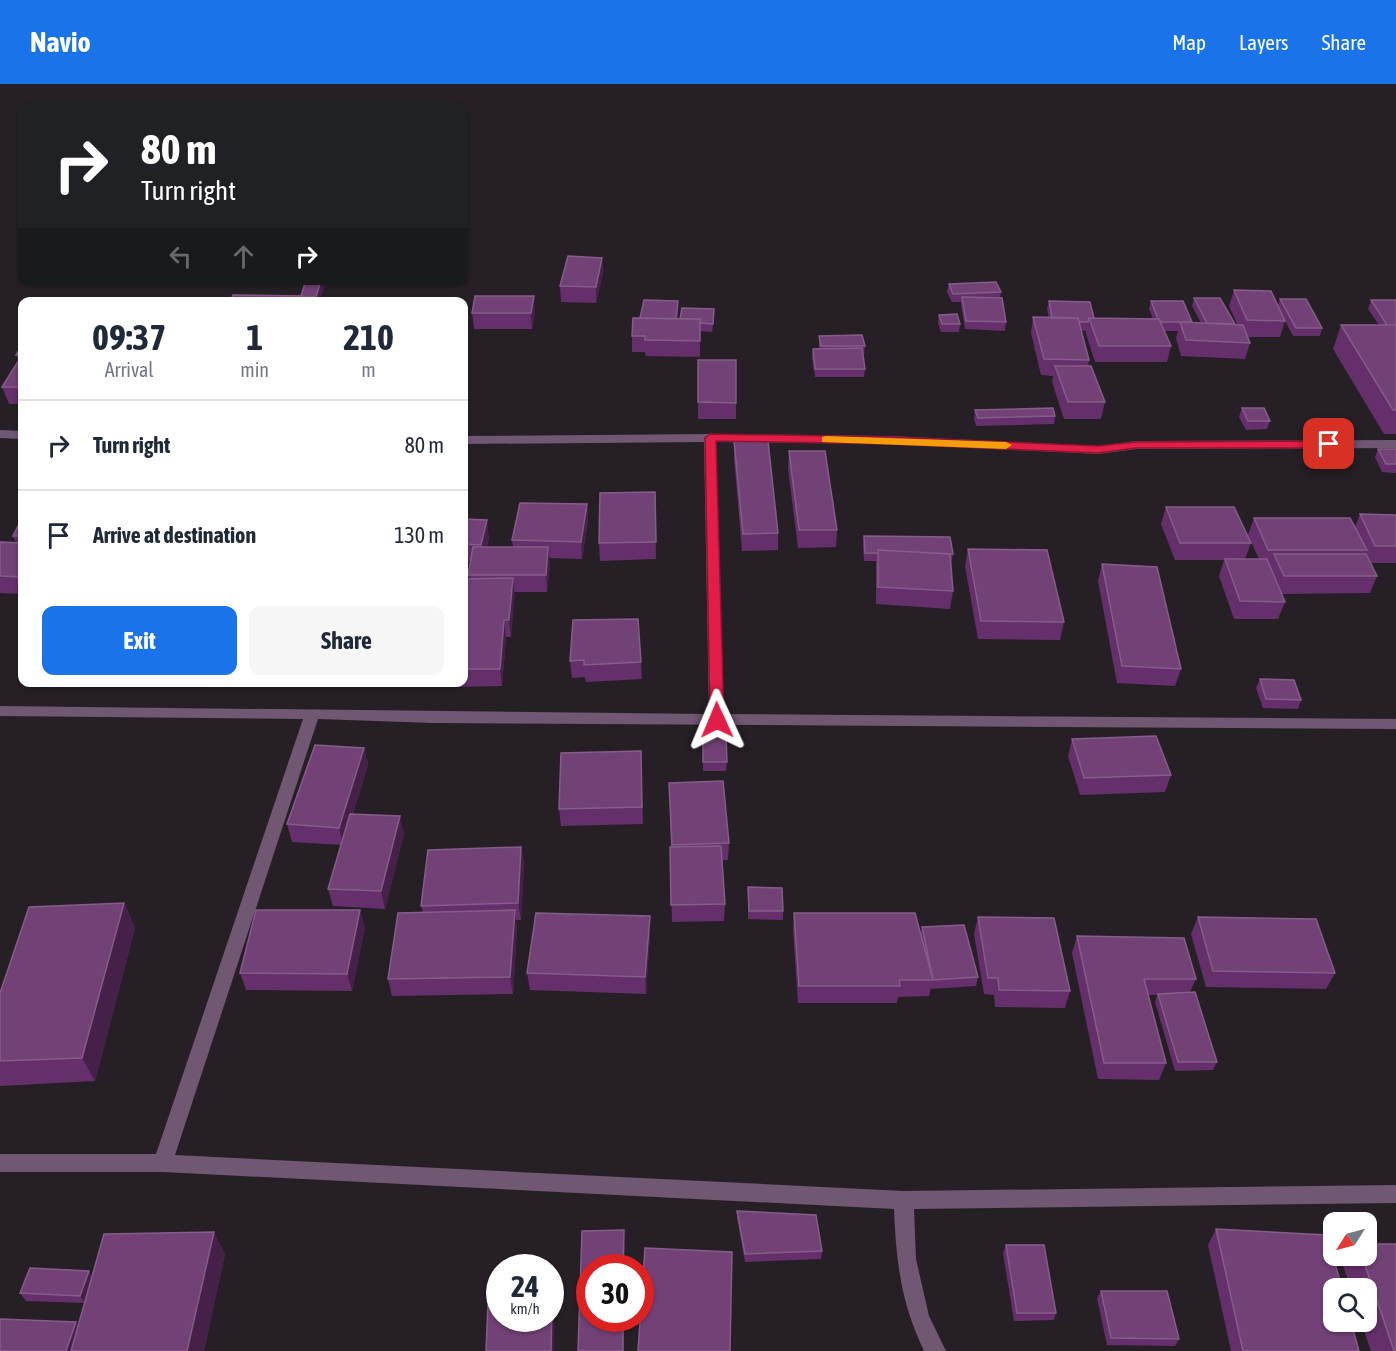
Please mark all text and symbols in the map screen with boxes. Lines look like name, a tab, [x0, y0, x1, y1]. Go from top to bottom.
text: Navio	[30, 26, 91, 58]
text: Map	[1172, 30, 1206, 54]
text: Layers	[1239, 30, 1289, 54]
text: Share	[1322, 30, 1366, 54]
text: 80 m	[141, 125, 216, 173]
icon: right	[42, 126, 120, 204]
text: Turn right	[141, 175, 236, 206]
icon: left	[164, 240, 197, 273]
icon: ahead	[227, 240, 260, 273]
icon: right	[290, 240, 323, 273]
text: 09:37	[92, 316, 166, 358]
text: 1	[246, 316, 263, 358]
text: 210	[343, 316, 394, 358]
text: Arrival	[105, 358, 154, 381]
text: min	[240, 358, 269, 381]
text: m	[361, 358, 376, 381]
pin	[1303, 418, 1354, 469]
icon: arrive	[1312, 427, 1345, 460]
icon: right	[42, 429, 75, 462]
text: Turn right	[93, 432, 170, 458]
text: 80 m	[404, 432, 444, 458]
icon: arrive	[42, 519, 75, 552]
text: Arrive at destination	[93, 522, 256, 548]
text: 130 m	[394, 522, 444, 548]
button: Exit	[42, 606, 237, 675]
button: Share	[249, 606, 444, 675]
position arrow	[685, 688, 749, 752]
north arrow	[1323, 1212, 1377, 1266]
map controls	[1323, 1212, 1377, 1332]
speed limit sign: 30	[576, 1254, 654, 1332]
text: 24	[511, 1269, 539, 1303]
button: search	[1323, 1278, 1377, 1332]
text: km/h	[510, 1300, 540, 1317]

